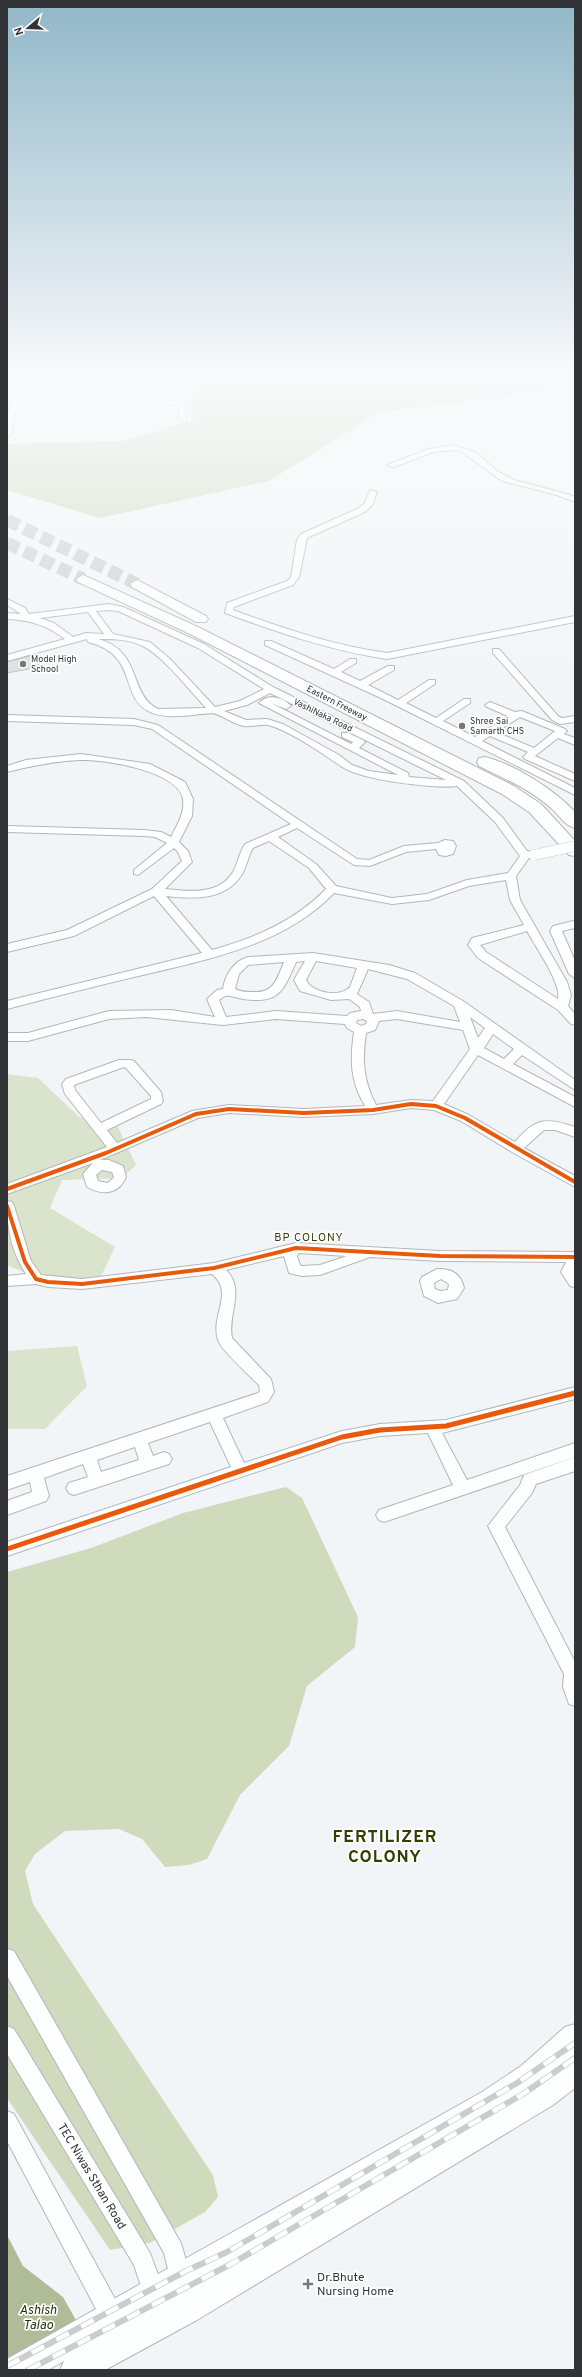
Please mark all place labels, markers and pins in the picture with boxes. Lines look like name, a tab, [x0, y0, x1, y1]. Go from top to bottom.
place label: Model High School	[31, 654, 77, 675]
marker: Model High School	[18, 659, 28, 669]
place label: Shree Sai Samarth CHS	[470, 716, 524, 737]
marker: Shree Sai Samarth CHS	[457, 721, 467, 731]
place label: Dr.Bhute Nursing Home	[317, 2270, 394, 2300]
marker: Dr.Bhute Nursing Home	[302, 2278, 314, 2290]

